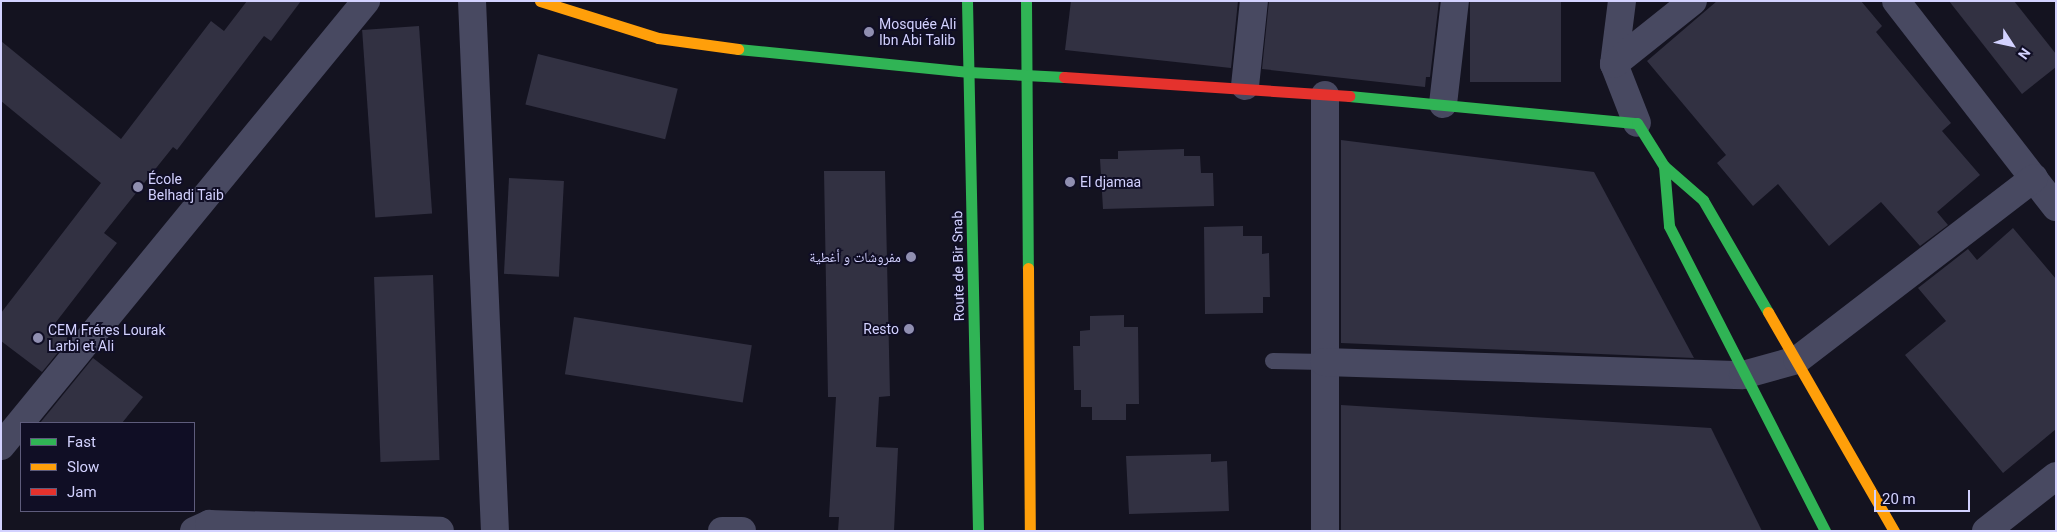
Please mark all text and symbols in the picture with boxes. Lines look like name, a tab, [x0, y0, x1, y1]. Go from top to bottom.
place label: Mosquée Ali Ibn Abi Talib	[879, 16, 956, 48]
north arrow	[1987, 20, 2037, 70]
marker: Mosquée Ali Ibn Abi Talib	[863, 26, 875, 38]
text: N	[2015, 45, 2034, 62]
place label: École Belhadj Taib	[148, 171, 224, 203]
place label: El djamaa	[1080, 174, 1141, 190]
marker: El djamaa	[1064, 176, 1076, 188]
marker: École Belhadj Taib	[132, 181, 144, 193]
street label: Route de Bir Snab	[949, 211, 967, 321]
place label: مفروشات و أغطية	[809, 249, 901, 265]
marker: مفروشات و أغطية	[905, 251, 917, 263]
place label: Resto	[863, 321, 899, 337]
place label: CEM Fréres Lourak Larbi et Ali	[48, 322, 166, 354]
marker: Resto	[903, 323, 915, 335]
marker: CEM Fréres Lourak Larbi et Ali	[32, 332, 44, 344]
legend	[20, 422, 195, 512]
text: Fast	[67, 433, 96, 451]
text: Slow	[67, 458, 99, 476]
scale bar	[1877, 480, 1973, 512]
text: Jam	[67, 483, 97, 501]
text: 20 m	[1882, 490, 1916, 508]

